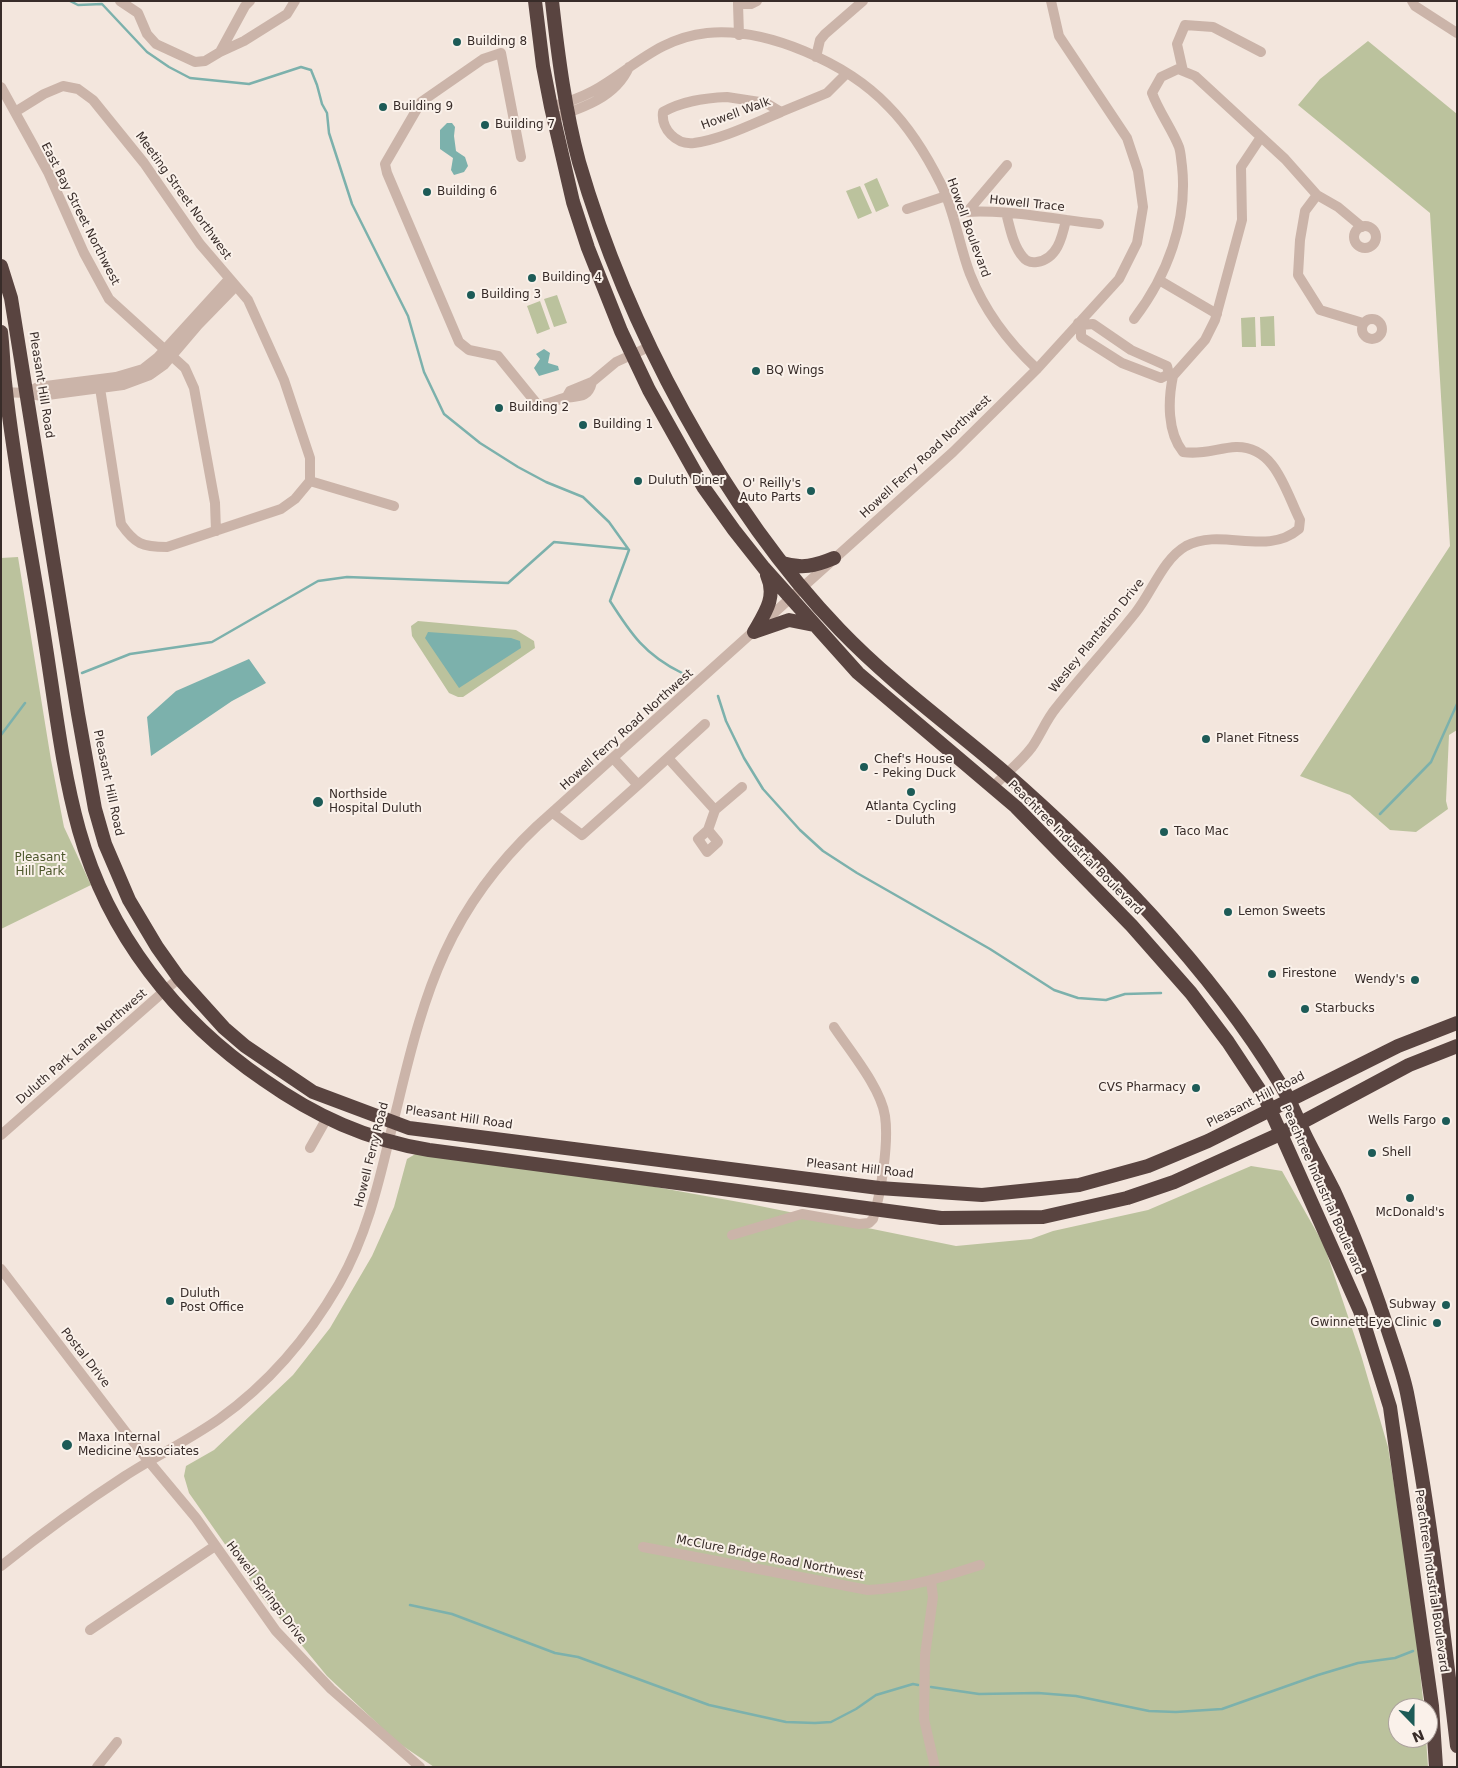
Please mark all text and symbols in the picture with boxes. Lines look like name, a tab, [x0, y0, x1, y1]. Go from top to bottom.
place label: Building 8	[467, 35, 527, 49]
marker: Building 8	[451, 36, 463, 48]
street label: Howell Walk	[699, 95, 773, 133]
place label: Building 9	[393, 100, 453, 114]
marker: Building 9	[377, 101, 389, 113]
place label: Building 7	[495, 118, 555, 132]
marker: Building 7	[479, 119, 491, 131]
street label: Meeting Street Northwest	[132, 129, 234, 263]
street label: East Bay Street Northwest	[38, 140, 122, 288]
street label: Howell Boulevard	[943, 176, 993, 280]
place label: Building 6	[437, 185, 497, 199]
marker: Building 6	[421, 186, 433, 198]
street label: Howell Trace	[989, 193, 1065, 215]
place label: Building 4	[542, 271, 602, 285]
marker: Building 4	[526, 272, 538, 284]
place label: Building 3	[481, 288, 541, 302]
marker: Building 3	[465, 289, 477, 301]
street label: Pleasant Hill Road	[25, 331, 57, 439]
place label: BQ Wings	[766, 364, 824, 378]
marker: BQ Wings	[750, 365, 762, 377]
street label: Howell Ferry Road Northwest	[858, 392, 994, 522]
place label: Building 2	[509, 401, 569, 415]
marker: Building 2	[493, 402, 505, 414]
place label: Building 1	[593, 418, 653, 432]
marker: Building 1	[577, 419, 589, 431]
place label: Duluth Diner	[648, 474, 724, 488]
marker: Duluth Diner	[632, 475, 644, 487]
place label: O' Reilly's Auto Parts	[739, 477, 801, 505]
marker: O' Reilly's Auto Parts	[805, 485, 817, 497]
street label: Wesley Plantation Drive	[1046, 576, 1148, 696]
street label: Howell Ferry Road Northwest	[558, 666, 696, 794]
street label: Pleasant Hill Road	[90, 729, 126, 837]
place label: Planet Fitness	[1216, 732, 1299, 746]
marker: Planet Fitness	[1200, 733, 1212, 745]
place label: Chef's House - Peking Duck	[874, 753, 956, 781]
marker: Chef's House - Peking Duck	[858, 761, 870, 773]
street label: Peachtree Industrial Boulevard	[1005, 778, 1145, 918]
marker: Atlanta Cycling - Duluth	[905, 786, 917, 798]
place label: Northside Hospital Duluth	[329, 788, 422, 816]
marker: Northside Hospital Duluth	[311, 795, 325, 809]
place label: Atlanta Cycling - Duluth	[866, 800, 956, 828]
place label: Taco Mac	[1174, 825, 1229, 839]
marker: Taco Mac	[1158, 826, 1170, 838]
park label: Pleasant Hill Park	[14, 851, 66, 879]
place label: Lemon Sweets	[1238, 905, 1325, 919]
marker: Lemon Sweets	[1222, 906, 1234, 918]
place label: Firestone	[1282, 967, 1337, 981]
marker: Firestone	[1266, 968, 1278, 980]
place label: Wendy's	[1355, 973, 1405, 987]
marker: Wendy's	[1409, 974, 1421, 986]
street label: Duluth Park Lane Northwest	[14, 986, 150, 1108]
place label: Starbucks	[1315, 1002, 1375, 1016]
marker: Starbucks	[1299, 1003, 1311, 1015]
street label: Pleasant Hill Road	[1205, 1069, 1307, 1131]
place label: CVS Pharmacy	[1098, 1081, 1186, 1095]
marker: CVS Pharmacy	[1190, 1082, 1202, 1094]
street label: Howell Ferry Road	[352, 1101, 392, 1209]
street label: Pleasant Hill Road	[405, 1103, 513, 1133]
street label: Peachtree Industrial Boulevard	[1278, 1103, 1366, 1277]
place label: Wells Fargo	[1368, 1114, 1436, 1128]
marker: Wells Fargo	[1440, 1115, 1452, 1127]
place label: Shell	[1382, 1146, 1411, 1160]
marker: Shell	[1366, 1147, 1378, 1159]
street label: Pleasant Hill Road	[806, 1156, 914, 1182]
marker: McDonald's	[1404, 1192, 1416, 1204]
place label: McDonald's	[1376, 1206, 1444, 1220]
place label: Duluth Post Office	[180, 1287, 244, 1315]
marker: Duluth Post Office	[164, 1295, 176, 1307]
place label: Subway	[1389, 1298, 1436, 1312]
marker: Subway	[1440, 1299, 1452, 1311]
place label: Gwinnett Eye Clinic	[1310, 1316, 1427, 1330]
marker: Gwinnett Eye Clinic	[1431, 1317, 1443, 1329]
street label: Postal Drive	[57, 1325, 113, 1391]
place label: Maxa Internal Medicine Associates	[78, 1431, 199, 1459]
marker: Maxa Internal Medicine Associates	[60, 1438, 74, 1452]
street label: Peachtree Industrial Boulevard	[1411, 1489, 1451, 1673]
street label: McClure Bridge Road Northwest	[675, 1533, 865, 1583]
street label: Howell Springs Drive	[223, 1539, 309, 1647]
north arrow	[1388, 1698, 1438, 1748]
text: N	[1410, 1726, 1427, 1746]

